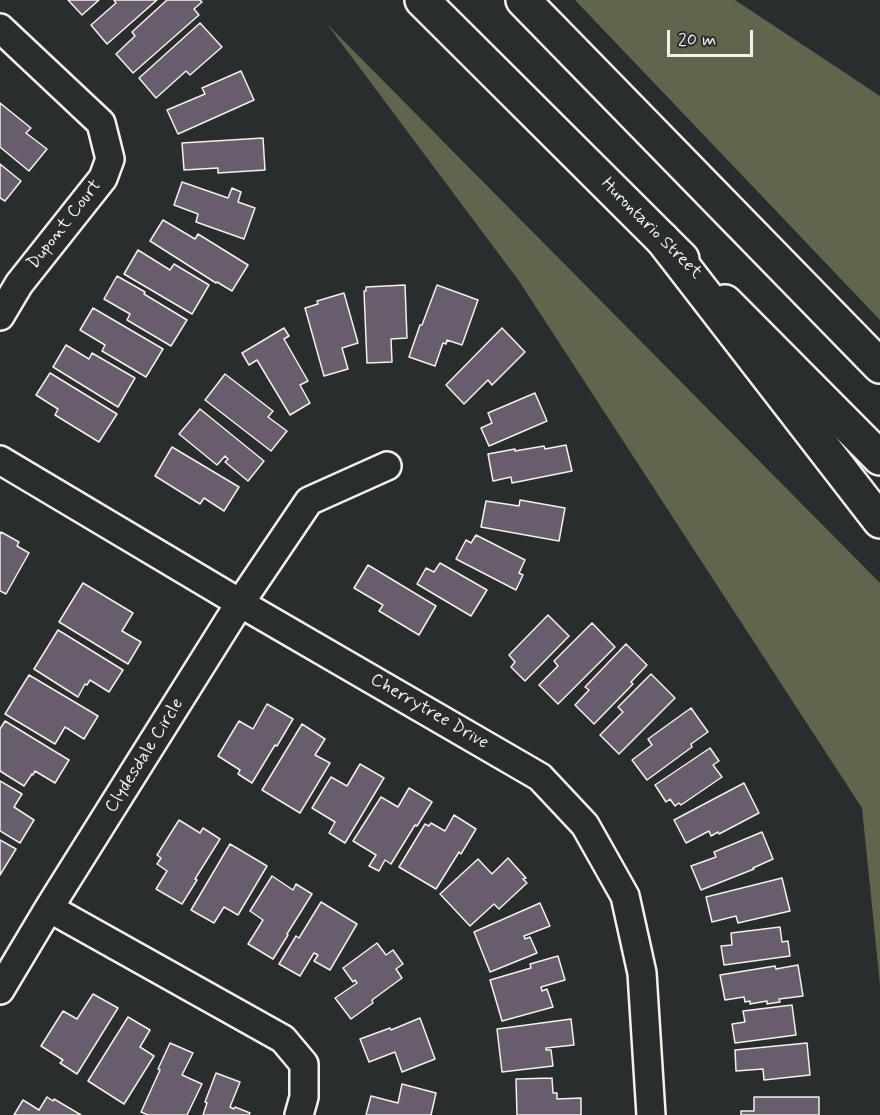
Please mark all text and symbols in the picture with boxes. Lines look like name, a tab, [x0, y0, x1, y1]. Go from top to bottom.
scale bar	[670, 18, 756, 56]
text: 20 m	[678, 28, 716, 52]
street label: Hurontario Street	[596, 174, 706, 284]
street label: Dupont Court	[23, 176, 107, 274]
street label: Cherrytree Drive	[366, 669, 492, 755]
street label: Clydesdale Circle	[101, 695, 189, 817]

